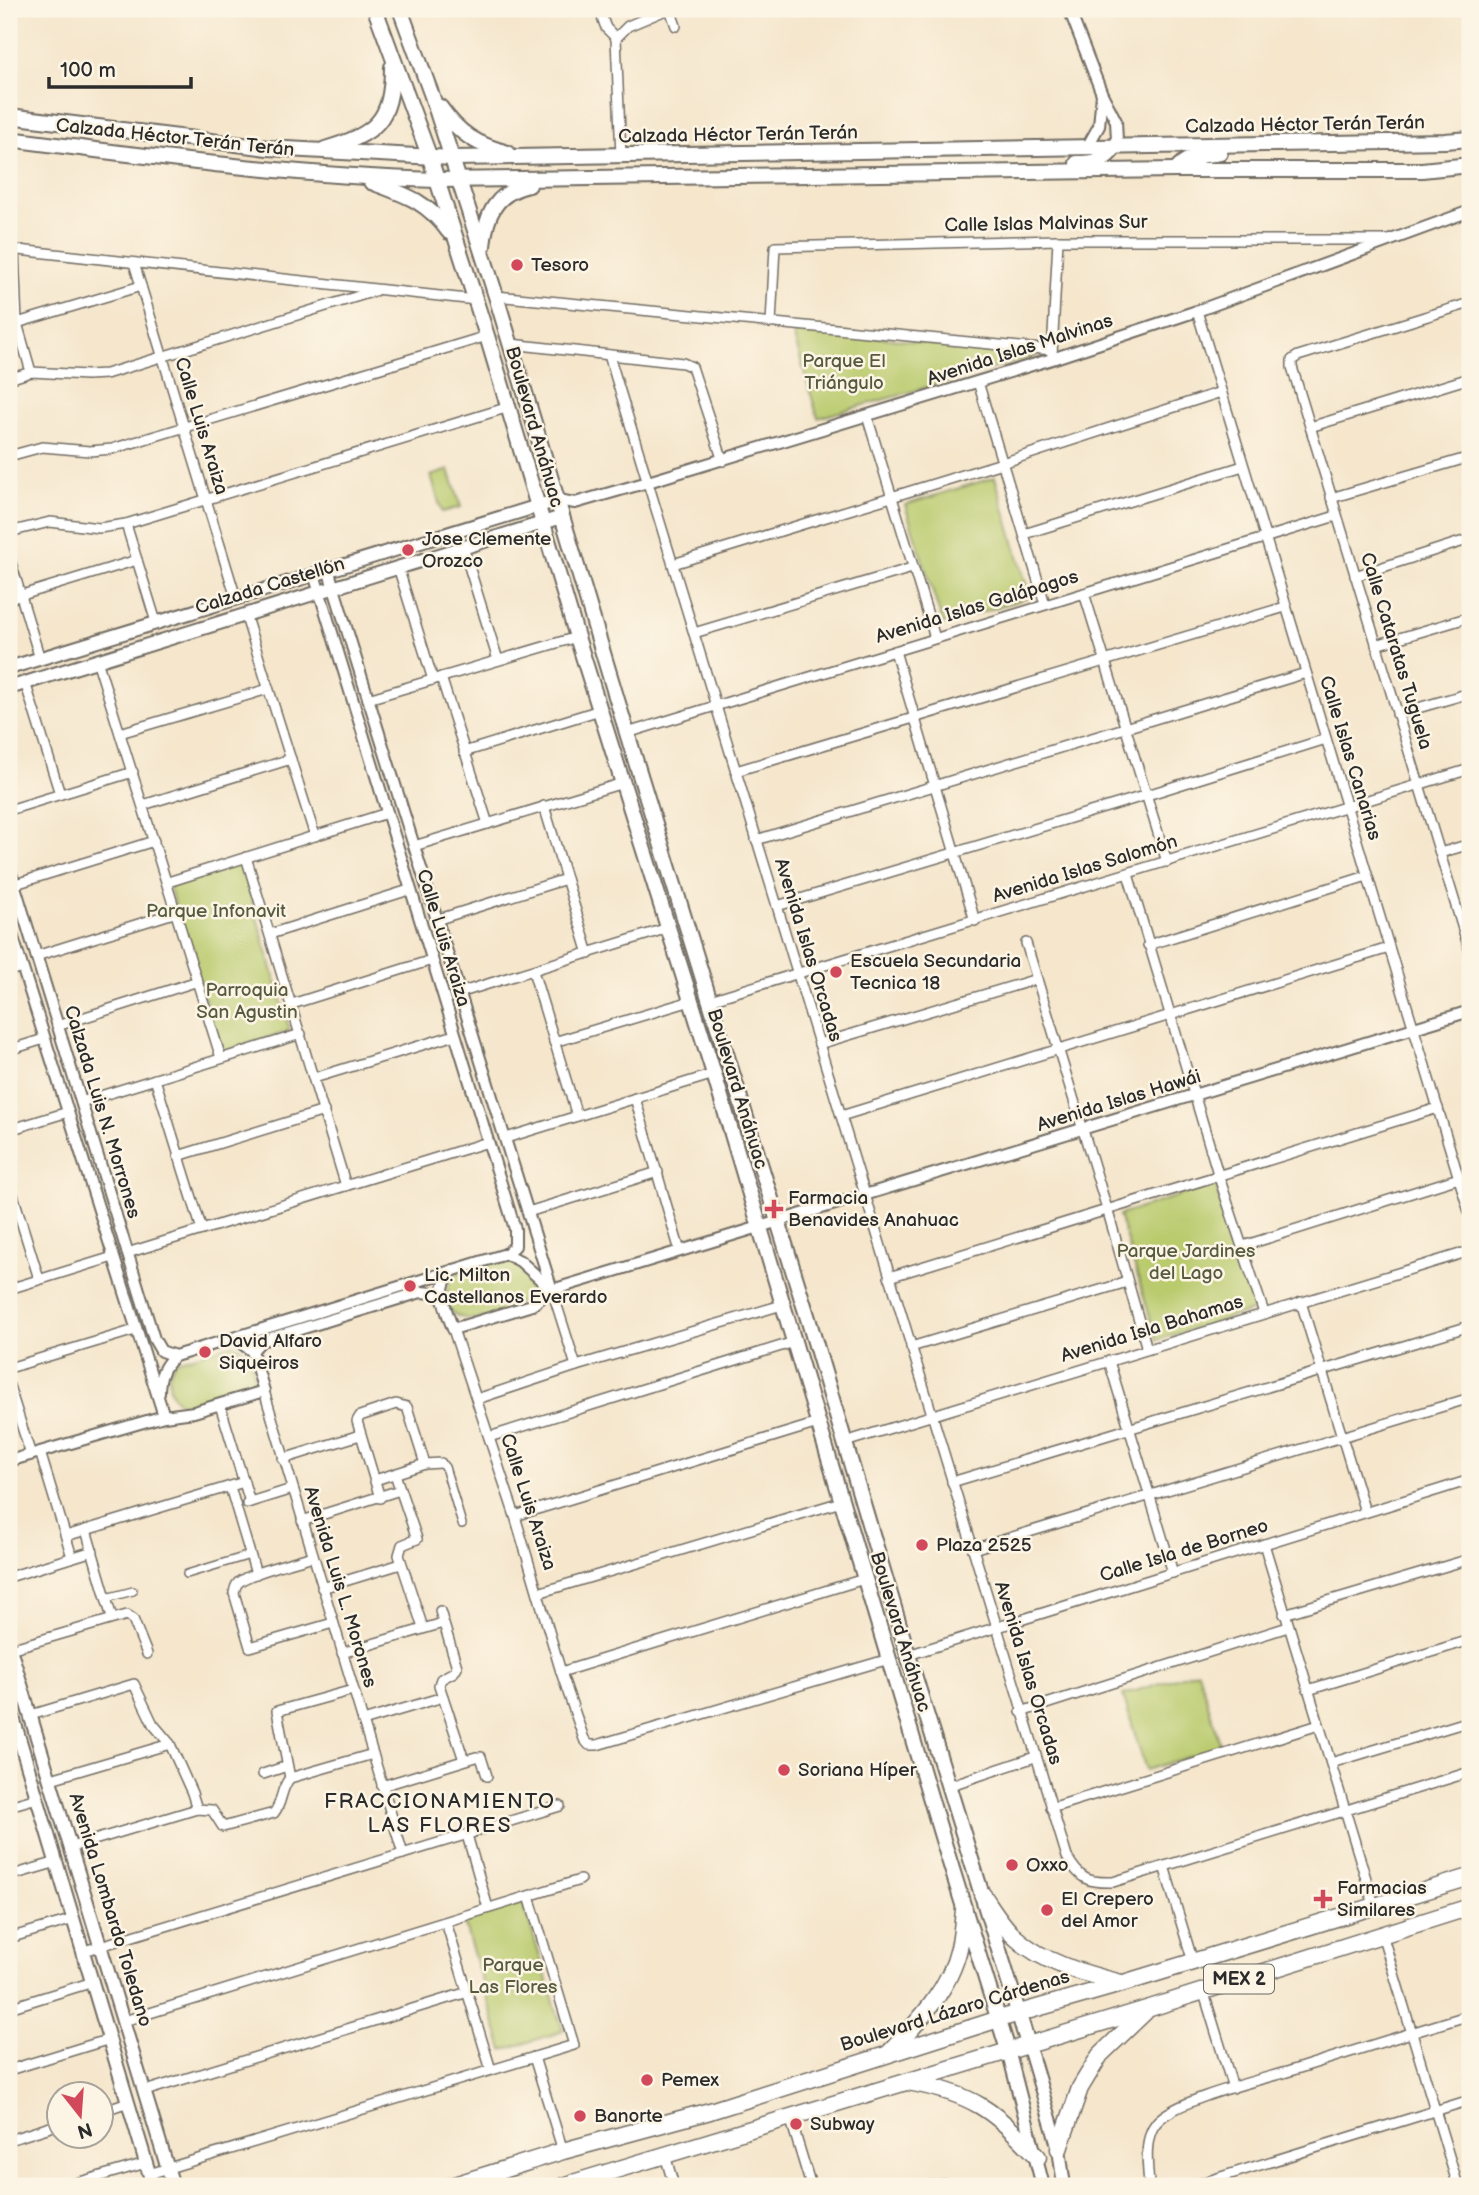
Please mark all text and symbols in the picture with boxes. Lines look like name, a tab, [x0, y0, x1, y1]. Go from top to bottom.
scale bar	[49, 46, 191, 90]
text: 100 m	[60, 58, 116, 83]
street label: Calzada Héctor Terán Terán	[1185, 111, 1425, 139]
street label: Calzada Héctor Terán Terán	[55, 114, 295, 162]
street label: Calzada Héctor Terán Terán	[618, 121, 858, 149]
street label: Calle Islas Malvinas Sur	[944, 211, 1149, 237]
place label: Tesoro	[531, 254, 589, 277]
marker: Tesoro	[509, 257, 525, 273]
street label: Avenida Islas Malvinas	[924, 309, 1116, 391]
street label: Boulevard Anáhuac	[500, 344, 568, 510]
park label: Parque El Triángulo	[802, 350, 886, 395]
street label: Calle Luis Araiza	[169, 355, 233, 497]
place label: Jose Clemente Orozco	[422, 528, 551, 573]
marker: Jose Clemente Orozco	[400, 542, 416, 558]
street label: Calle Cataratas Tuguela	[1355, 550, 1437, 752]
street label: Calzada Castellón	[193, 552, 347, 620]
street label: Avenida Islas Galápagos	[873, 565, 1081, 649]
street label: Calle Islas Canarias	[1314, 673, 1386, 843]
street label: Avenida Islas Salomón	[990, 830, 1180, 908]
street label: Avenida Islas Orcadas	[769, 855, 847, 1045]
street label: Calle Luis Araiza	[411, 867, 475, 1009]
park label: Parque Infonavit	[146, 900, 286, 923]
place label: Escuela Secundaria Tecnica 18	[850, 950, 1021, 995]
marker: Escuela Secundaria Tecnica 18	[828, 964, 844, 980]
park label: Parroquia San Agustin	[196, 979, 298, 1024]
street label: Calzada Luis N. Morrones	[59, 1003, 145, 1221]
street label: Boulevard Anáhuac	[702, 1006, 772, 1172]
street label: Avenida Islas Hawái	[1034, 1065, 1204, 1137]
place label: Farmacia Benavides Anahuac	[788, 1187, 959, 1232]
marker: Farmacia Benavides Anahuac	[766, 1201, 782, 1217]
park label: Parque Jardines del Lago	[1117, 1240, 1256, 1285]
place label: Lic. Milton Castellanos Everardo	[424, 1264, 607, 1309]
marker: Lic. Milton Castellanos Everardo	[402, 1278, 418, 1294]
street label: Avenida Isla Bahamas	[1058, 1290, 1246, 1368]
place label: David Alfaro Siqueiros	[219, 1330, 322, 1375]
marker: David Alfaro Siqueiros	[197, 1344, 213, 1360]
street label: Calle Luis Araiza	[495, 1431, 561, 1573]
street label: Avenida Luis L. Morones	[298, 1484, 382, 1690]
street label: Calle Isla de Borneo	[1097, 1514, 1271, 1588]
place label: Plaza 2525	[936, 1534, 1032, 1557]
marker: Plaza 2525	[914, 1537, 930, 1553]
street label: Boulevard Anáhuac	[865, 1549, 935, 1715]
street label: Avenida Islas Orcadas	[989, 1578, 1067, 1768]
place label: Soriana Híper	[798, 1759, 918, 1782]
marker: Soriana Híper	[776, 1762, 792, 1778]
district label: FRACCIONAMIENTO LAS FLORES	[324, 1789, 556, 1838]
street label: Avenida Lombardo Toledano	[63, 1790, 157, 2030]
place label: Oxxo	[1026, 1854, 1068, 1877]
marker: Oxxo	[1004, 1857, 1020, 1873]
place label: Farmacias Similares	[1337, 1877, 1427, 1922]
place label: El Crepero del Amor	[1061, 1888, 1154, 1933]
marker: Farmacias Similares	[1315, 1891, 1331, 1907]
marker: El Crepero del Amor	[1039, 1902, 1055, 1918]
park label: Parque Las Flores	[468, 1954, 558, 1999]
street label: Boulevard Lázaro Cárdenas	[838, 1965, 1072, 2057]
road number: MEX 2	[1204, 1965, 1274, 1994]
place label: Pemex	[661, 2069, 719, 2092]
marker: Pemex	[639, 2072, 655, 2088]
north arrow	[46, 2080, 116, 2150]
place label: Banorte	[594, 2105, 663, 2128]
marker: Banorte	[572, 2108, 588, 2124]
place label: Subway	[810, 2113, 875, 2136]
marker: Subway	[788, 2116, 804, 2132]
text: N	[74, 2117, 95, 2143]

